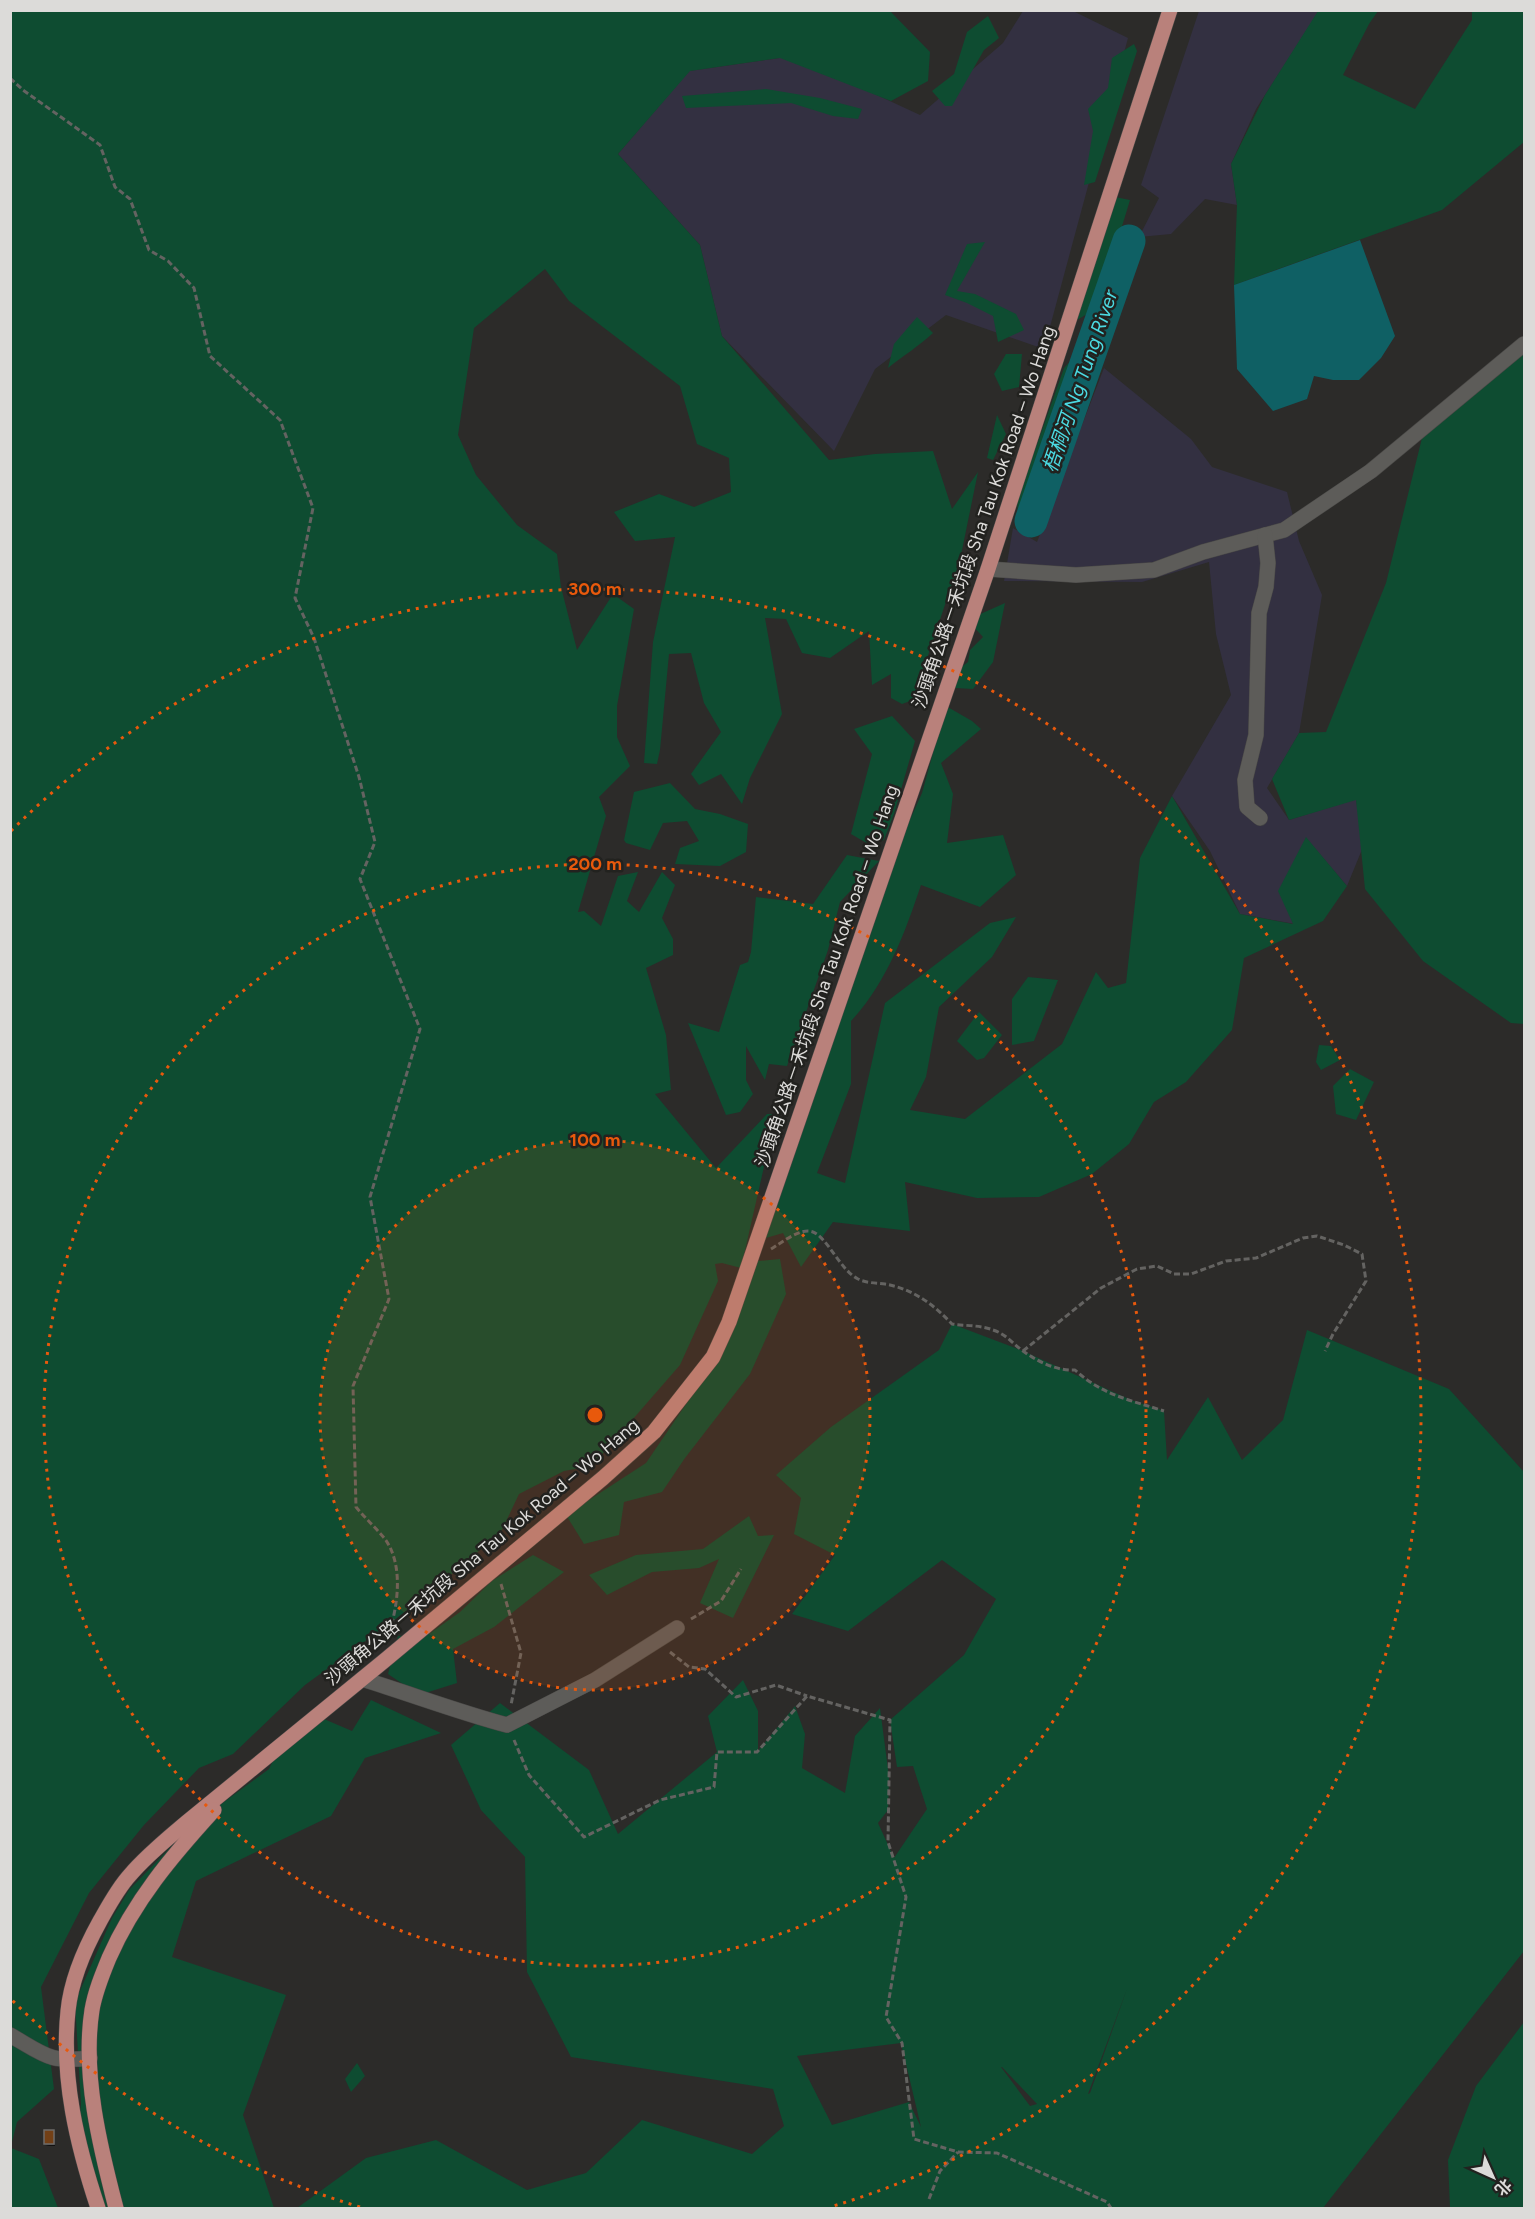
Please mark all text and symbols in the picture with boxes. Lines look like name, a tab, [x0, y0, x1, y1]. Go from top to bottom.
water label: 梧桐河 Ng Tung River	[1038, 286, 1123, 475]
street label: 沙頭角公路－禾坑段 Sha Tau Kok Road – Wo Hang	[908, 323, 1060, 711]
text: 300 m	[568, 578, 622, 600]
street label: 沙頭角公路－禾坑段 Sha Tau Kok Road – Wo Hang	[751, 782, 903, 1170]
text: 200 m	[568, 853, 622, 875]
text: 100 m	[570, 1129, 620, 1151]
centre of rings	[585, 1405, 605, 1425]
street label: 沙頭角公路－禾坑段 Sha Tau Kok Road – Wo Hang	[321, 1414, 643, 1690]
north arrow	[1463, 2147, 1523, 2207]
text: 北	[1491, 2175, 1516, 2200]

